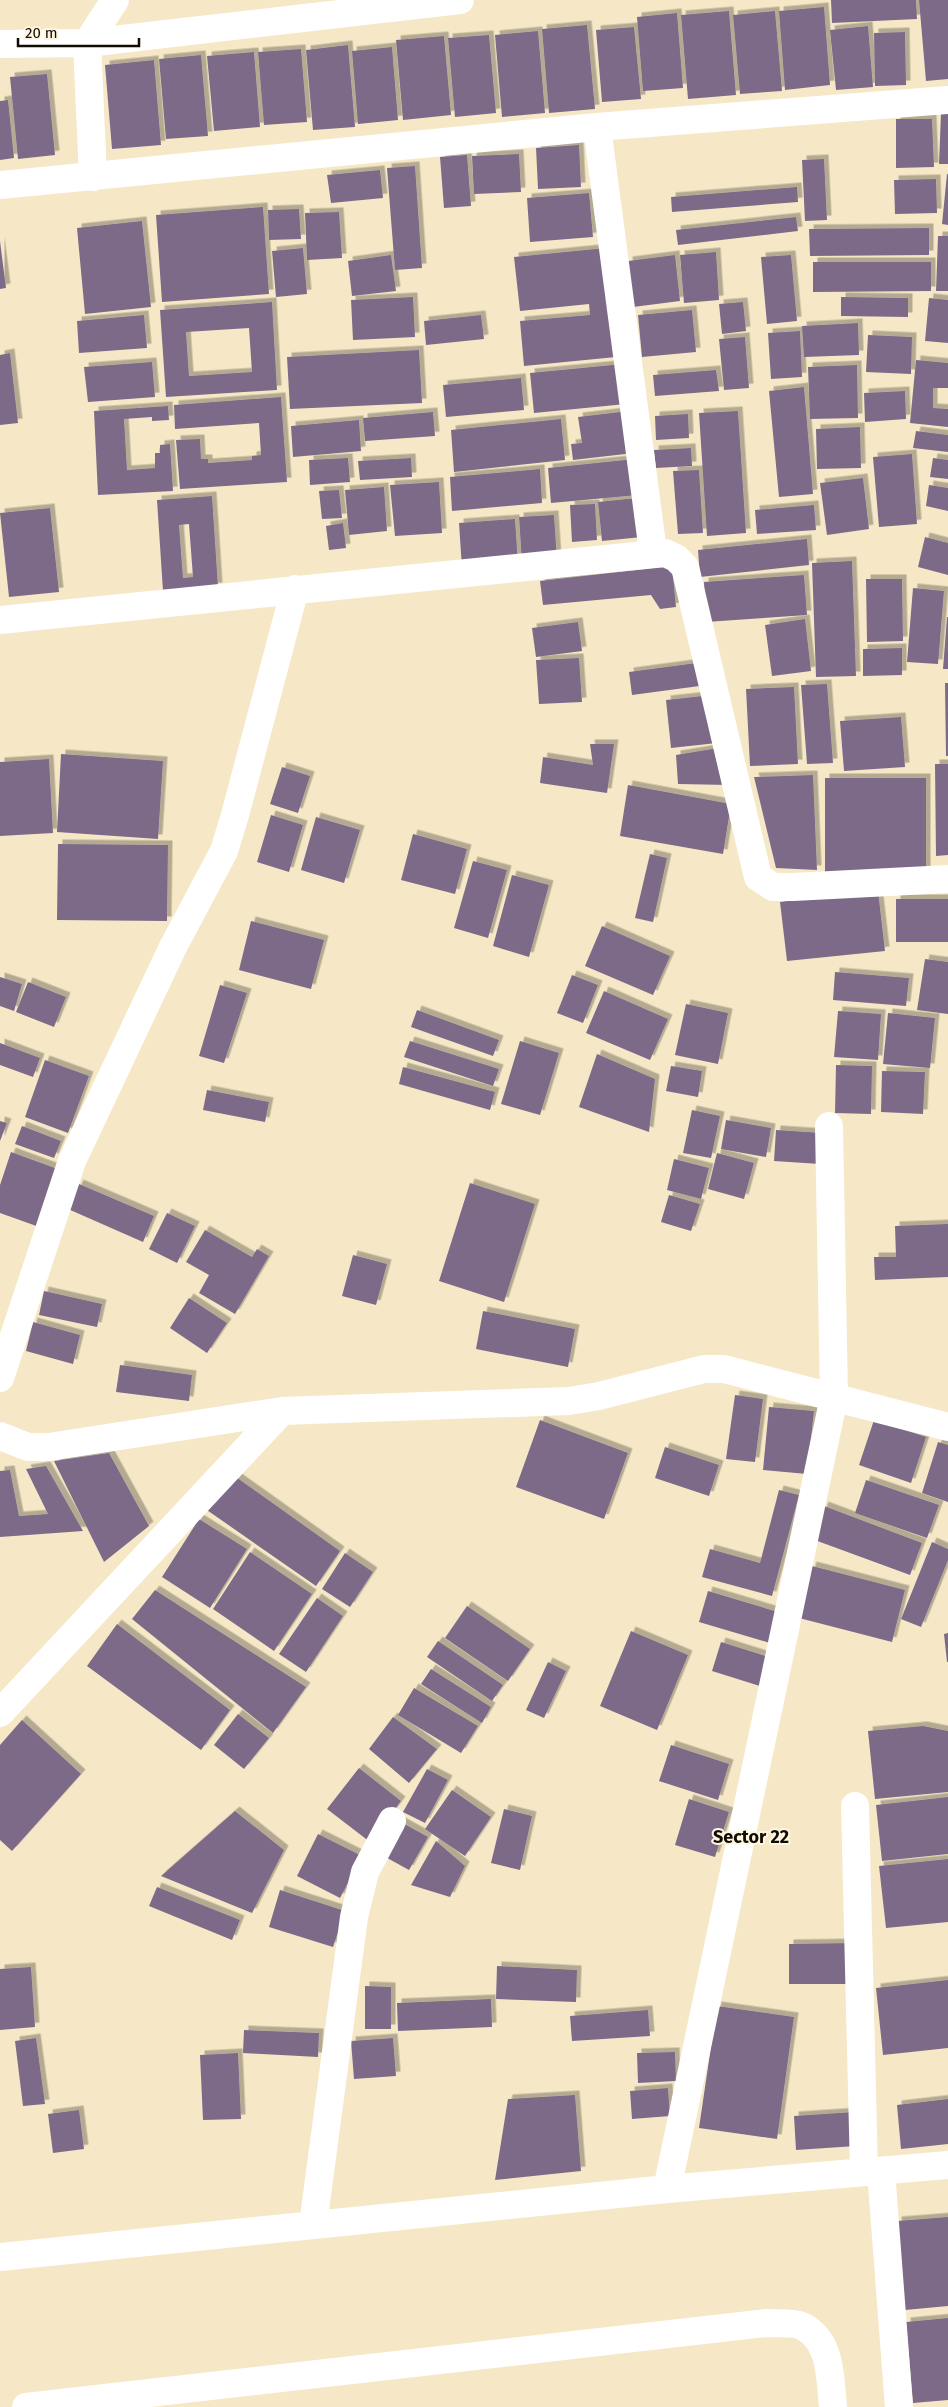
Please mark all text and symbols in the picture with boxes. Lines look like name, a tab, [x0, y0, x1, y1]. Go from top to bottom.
scale bar	[18, 15, 139, 47]
text: 20 m	[25, 24, 58, 42]
district label: Sector 22	[713, 1826, 789, 1848]

